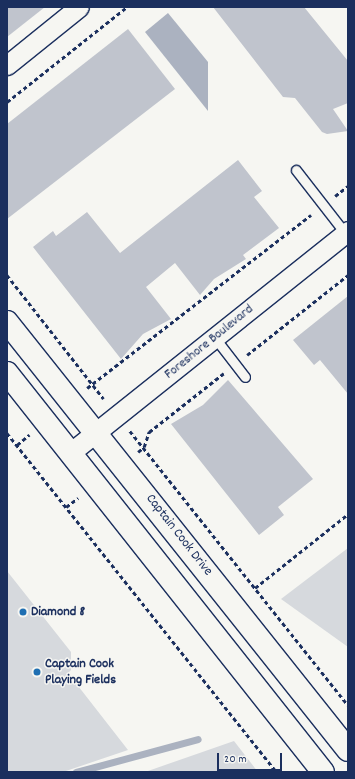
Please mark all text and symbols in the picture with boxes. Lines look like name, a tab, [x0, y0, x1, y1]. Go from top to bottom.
street label: Foreshore Boulevard	[161, 301, 257, 383]
street label: Captain Cook Drive	[142, 491, 216, 579]
place label: Diamond 8	[31, 604, 85, 620]
marker: Diamond 8	[18, 607, 28, 617]
place label: Captain Cook Playing Fields	[45, 656, 116, 688]
marker: Captain Cook Playing Fields	[32, 667, 42, 677]
scale bar	[219, 745, 284, 771]
text: 20 m	[224, 751, 247, 768]

